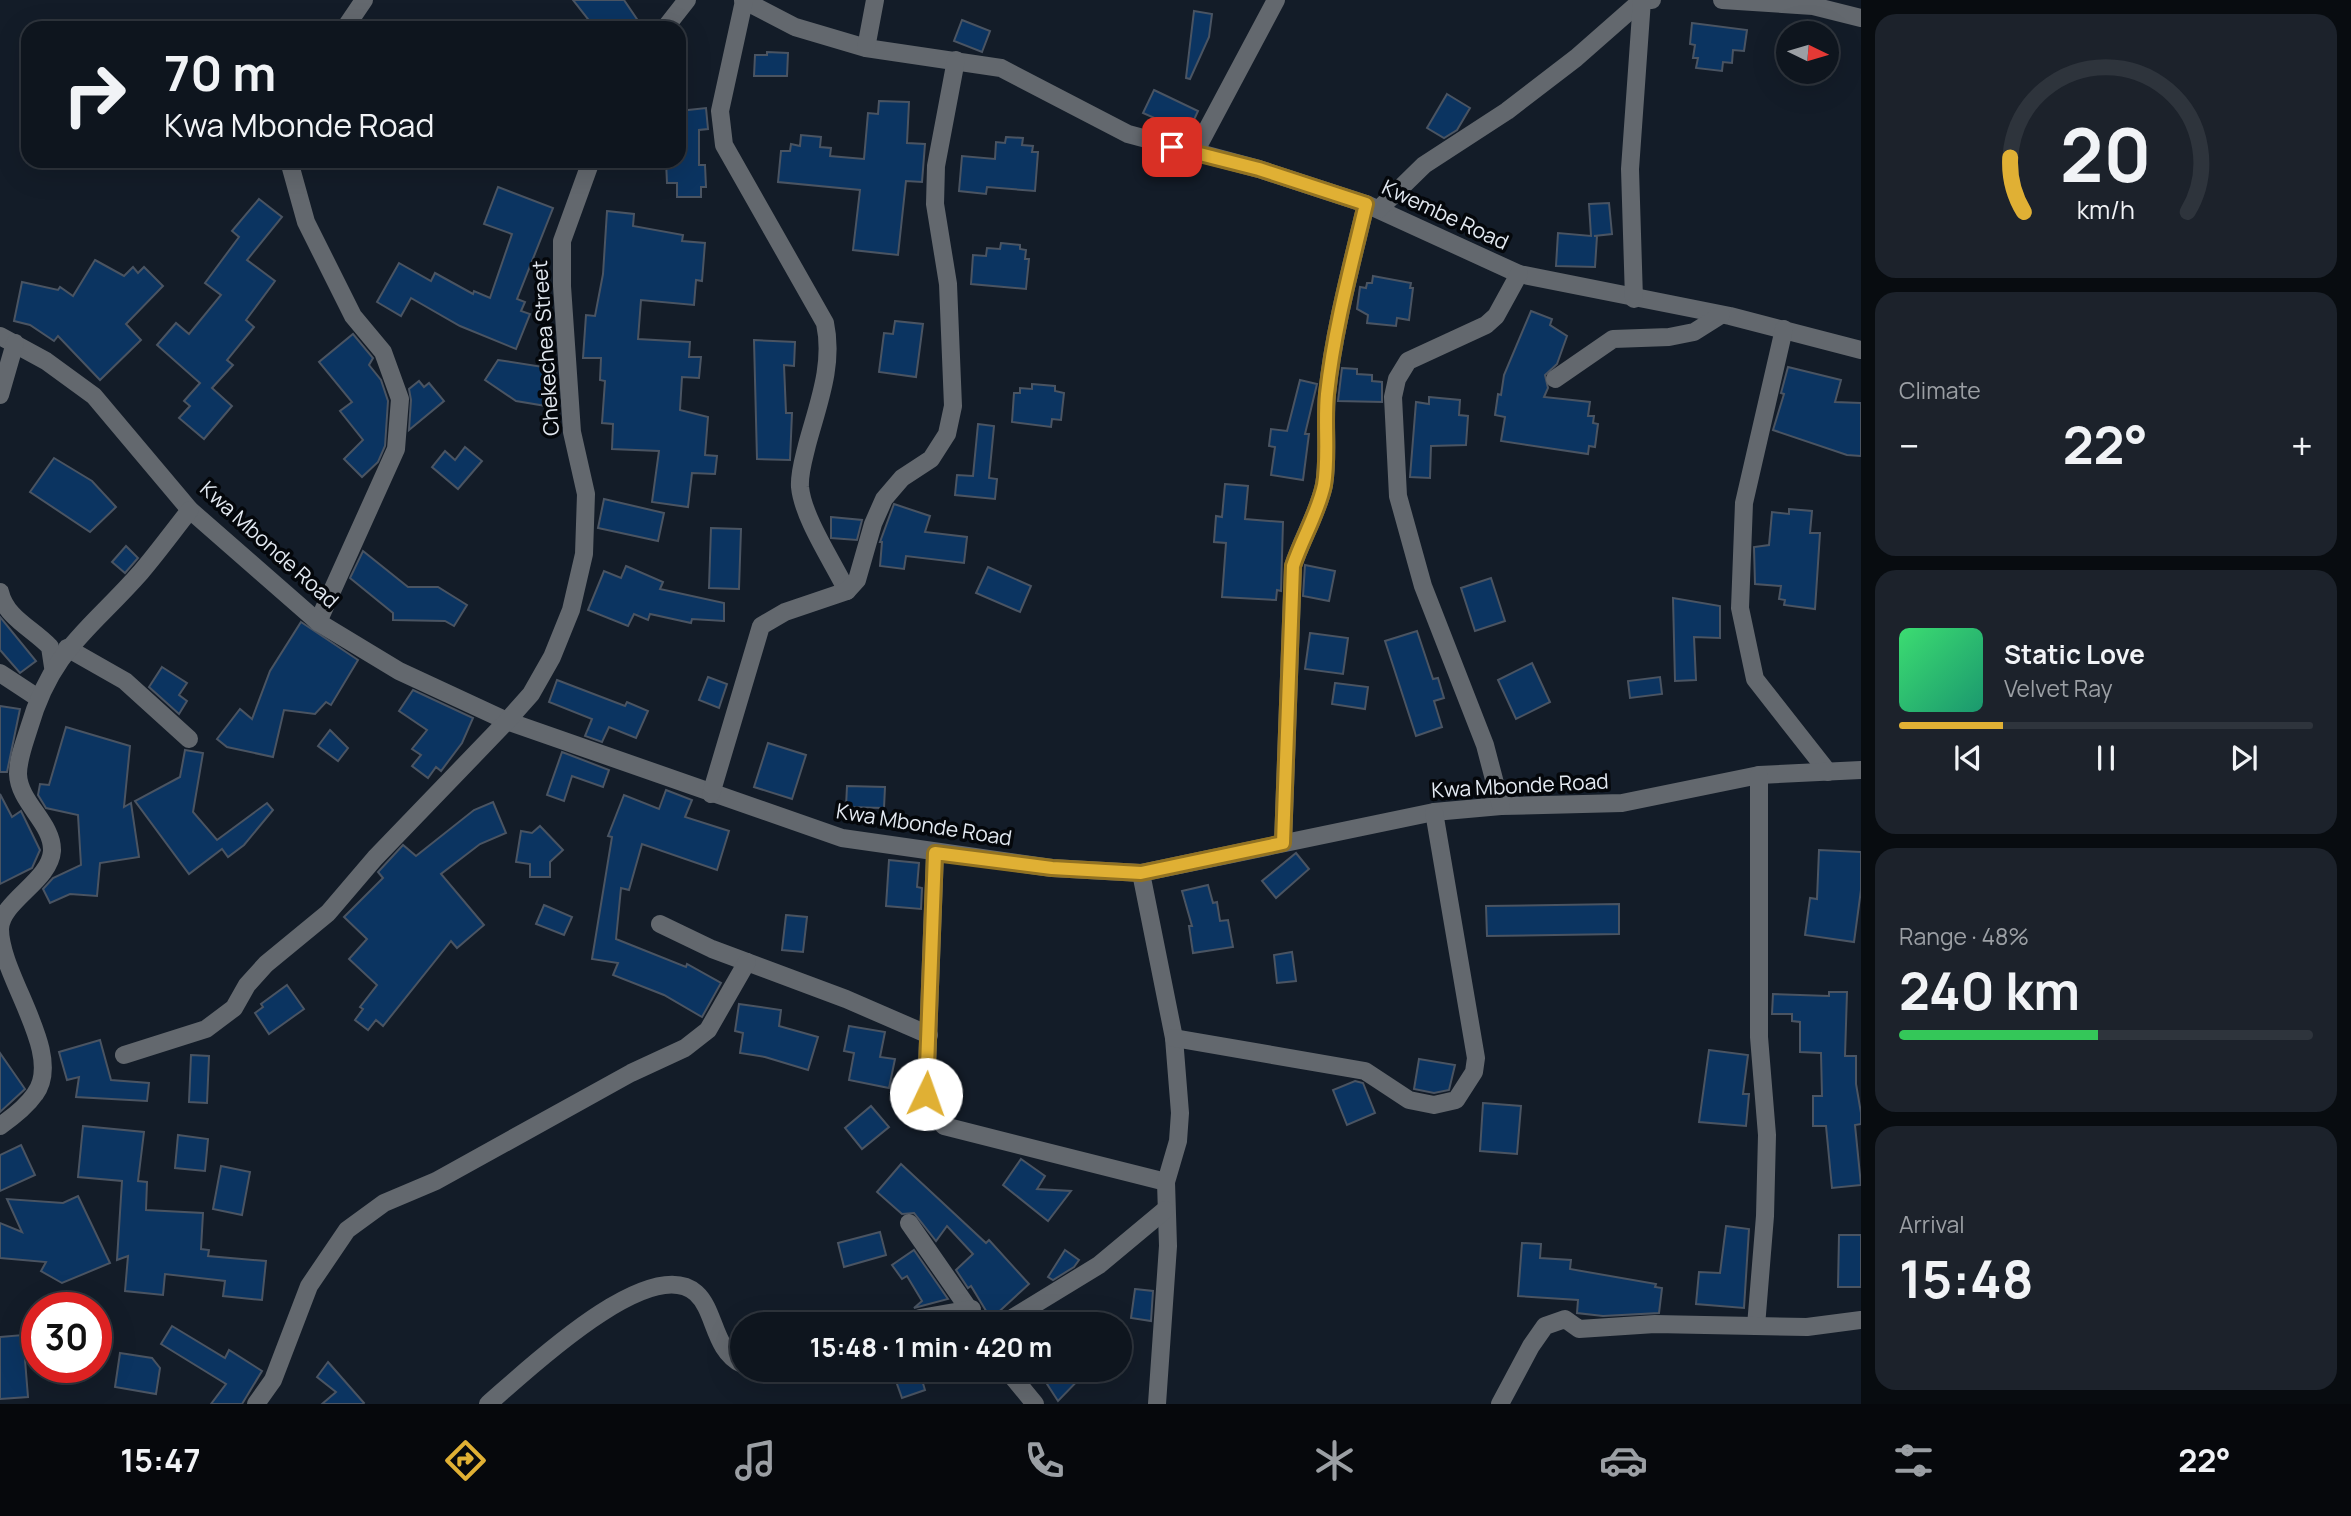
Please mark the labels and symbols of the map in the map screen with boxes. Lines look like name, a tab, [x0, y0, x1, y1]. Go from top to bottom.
north arrow	[1776, 21, 1839, 84]
pin	[1142, 117, 1202, 177]
street label: Kwembe Road	[1378, 173, 1513, 256]
street label: Chekechea Street	[525, 259, 565, 437]
street label: Kwa Mbonde Road	[194, 474, 345, 614]
street label: Kwa Mbonde Road	[1431, 766, 1609, 804]
street label: Kwa Mbonde Road	[834, 796, 1014, 852]
position arrow	[889, 1057, 963, 1131]
speed limit sign: 30	[21, 1292, 112, 1383]

